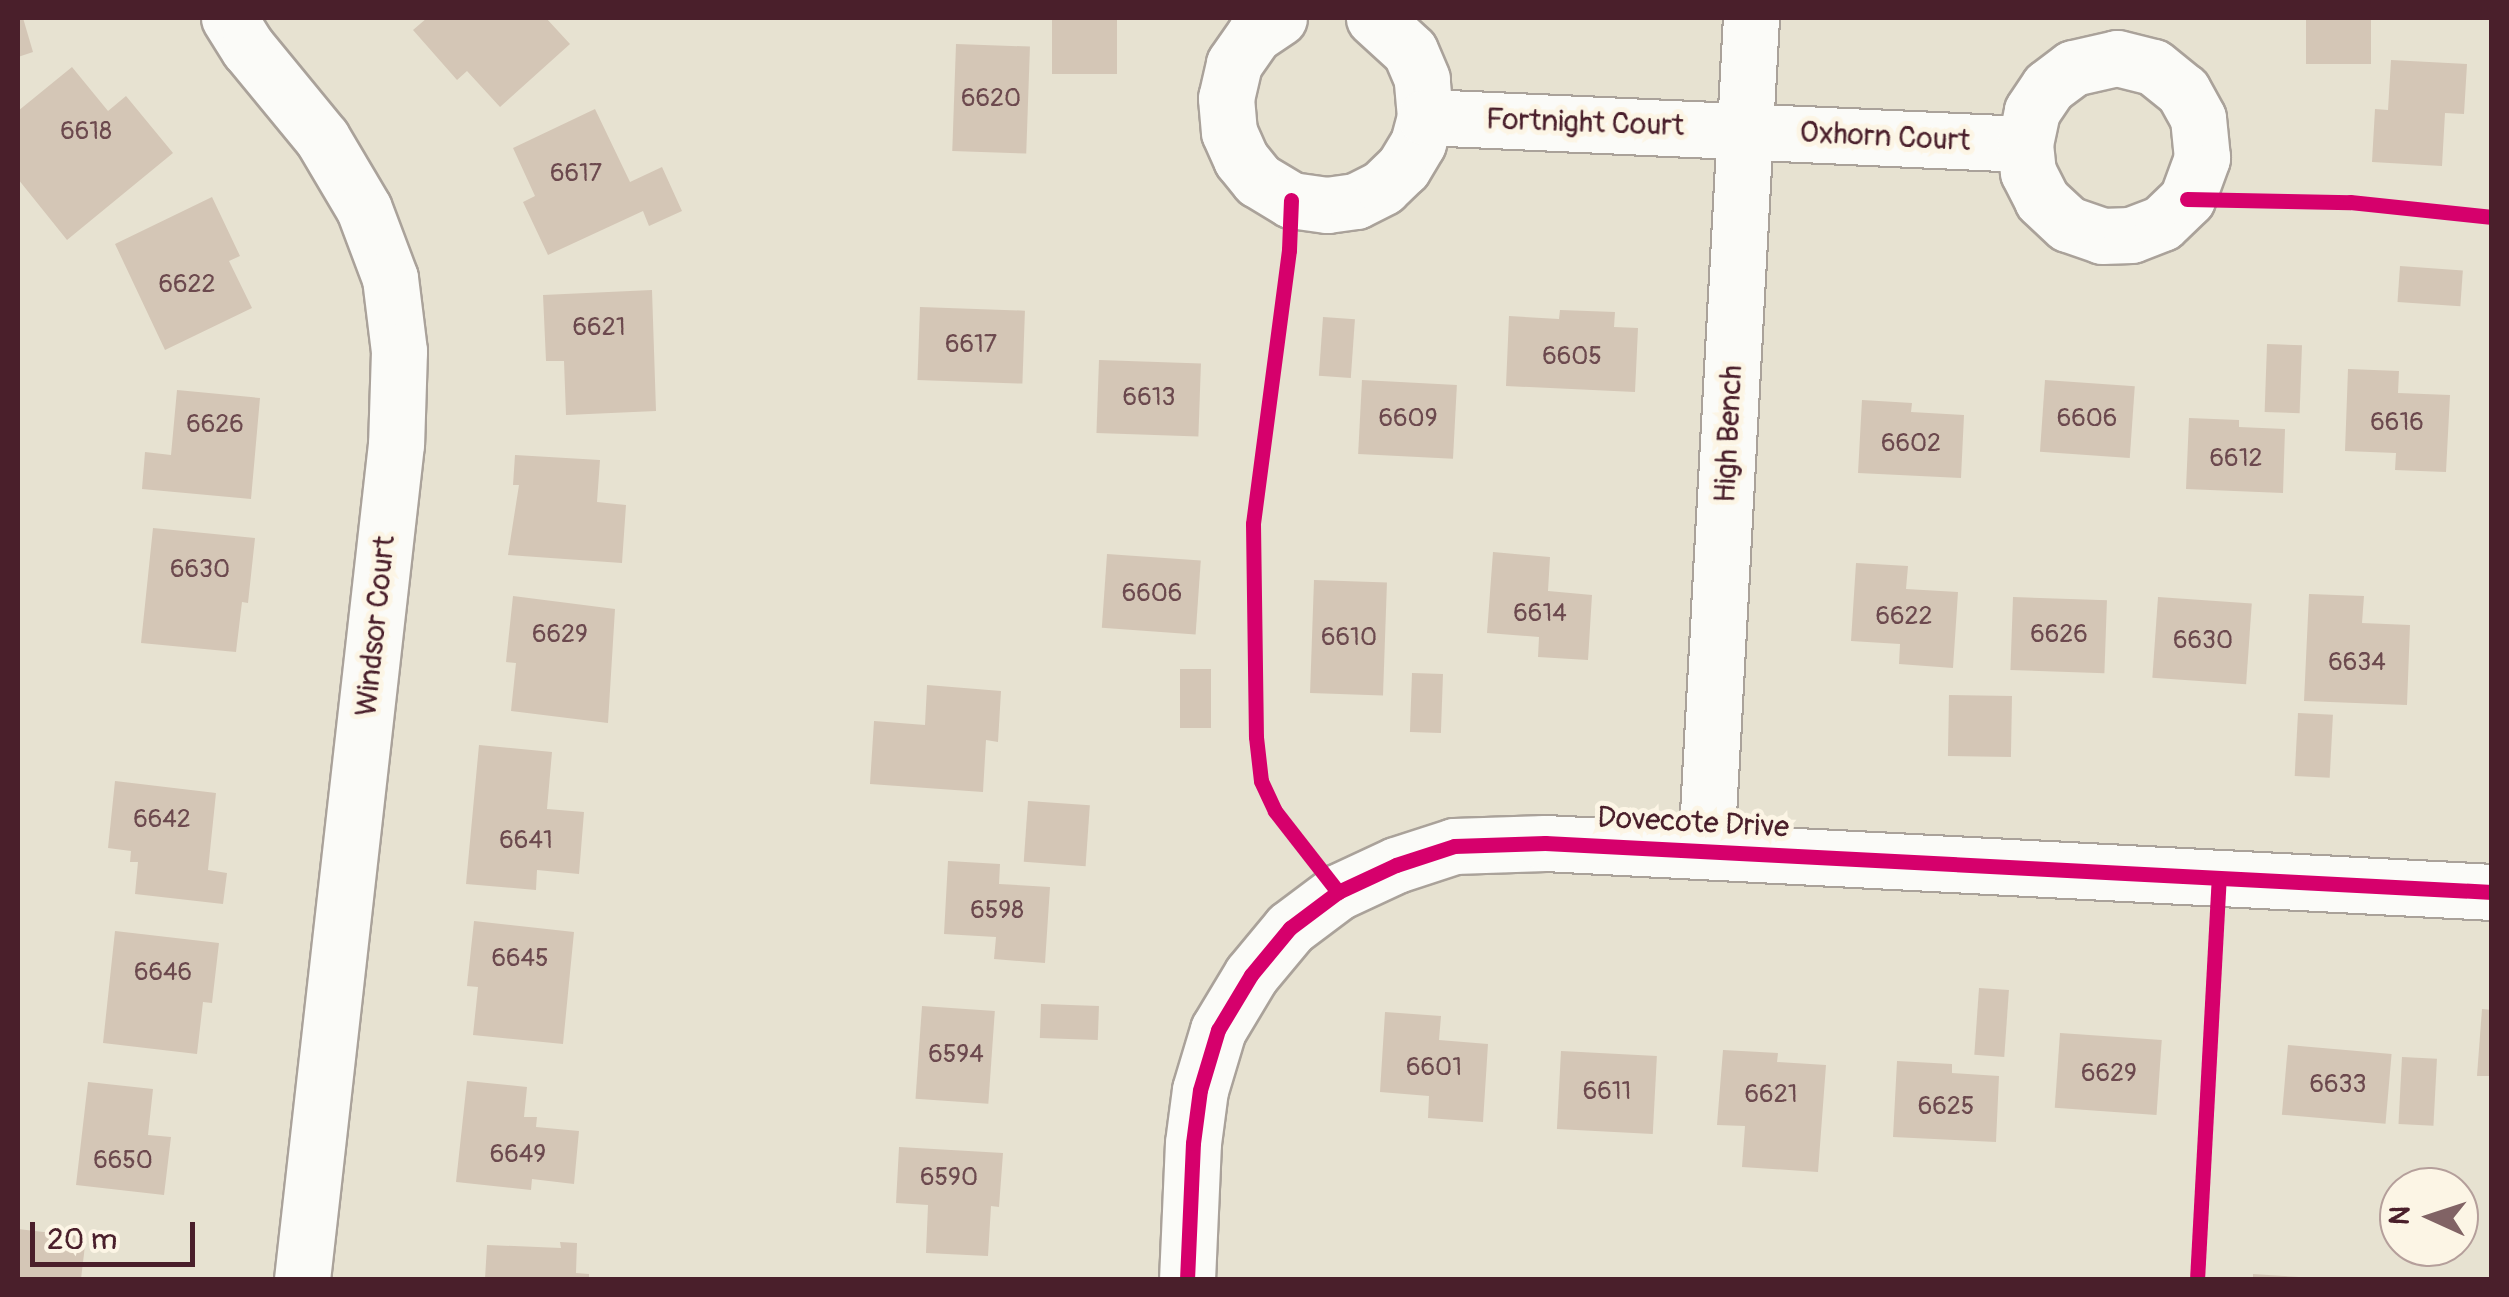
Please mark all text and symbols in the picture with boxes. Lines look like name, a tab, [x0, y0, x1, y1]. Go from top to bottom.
house number: 6620	[961, 84, 1021, 114]
street label: Fortnight Court	[1485, 102, 1685, 144]
street label: Oxhorn Court	[1799, 115, 1971, 159]
house number: 6618	[60, 117, 112, 147]
house number: 6617	[550, 159, 602, 189]
house number: 6622	[158, 270, 216, 300]
house number: 6621	[573, 313, 625, 343]
house number: 6617	[945, 330, 997, 360]
house number: 6605	[1542, 342, 1602, 372]
street label: High Bench	[1707, 364, 1751, 504]
house number: 6613	[1123, 383, 1175, 413]
house number: 6609	[1378, 404, 1438, 434]
house number: 6606	[2057, 404, 2117, 434]
house number: 6616	[2370, 408, 2424, 438]
house number: 6626	[186, 410, 244, 440]
house number: 6602	[1881, 429, 1941, 459]
house number: 6612	[2210, 444, 2262, 474]
street label: Windsor Court	[349, 534, 403, 718]
house number: 6630	[170, 555, 230, 585]
house number: 6606	[1122, 579, 1182, 609]
house number: 6614	[1513, 599, 1567, 629]
house number: 6622	[1875, 602, 1933, 632]
house number: 6629	[532, 620, 588, 650]
house number: 6626	[2030, 620, 2088, 650]
house number: 6610	[1321, 623, 1377, 653]
house number: 6630	[2173, 626, 2233, 656]
house number: 6634	[2328, 648, 2386, 678]
street label: Dovecote Drive	[1596, 800, 1790, 846]
house number: 6642	[133, 805, 191, 835]
house number: 6641	[499, 826, 553, 856]
house number: 6598	[970, 896, 1024, 926]
house number: 6645	[491, 944, 549, 974]
house number: 6646	[134, 958, 192, 988]
house number: 6594	[928, 1040, 984, 1070]
house number: 6601	[1406, 1053, 1462, 1083]
house number: 6629	[2081, 1059, 2137, 1089]
house number: 6633	[2310, 1070, 2366, 1100]
house number: 6611	[1583, 1077, 1631, 1107]
house number: 6621	[1745, 1080, 1797, 1110]
house number: 6625	[1918, 1092, 1974, 1122]
house number: 6649	[490, 1140, 546, 1170]
house number: 6650	[93, 1146, 153, 1176]
house number: 6590	[920, 1163, 978, 1193]
north arrow	[2379, 1167, 2479, 1267]
scale bar	[35, 1202, 200, 1264]
text: N	[2383, 1205, 2419, 1226]
text: 20 m	[47, 1221, 117, 1258]

